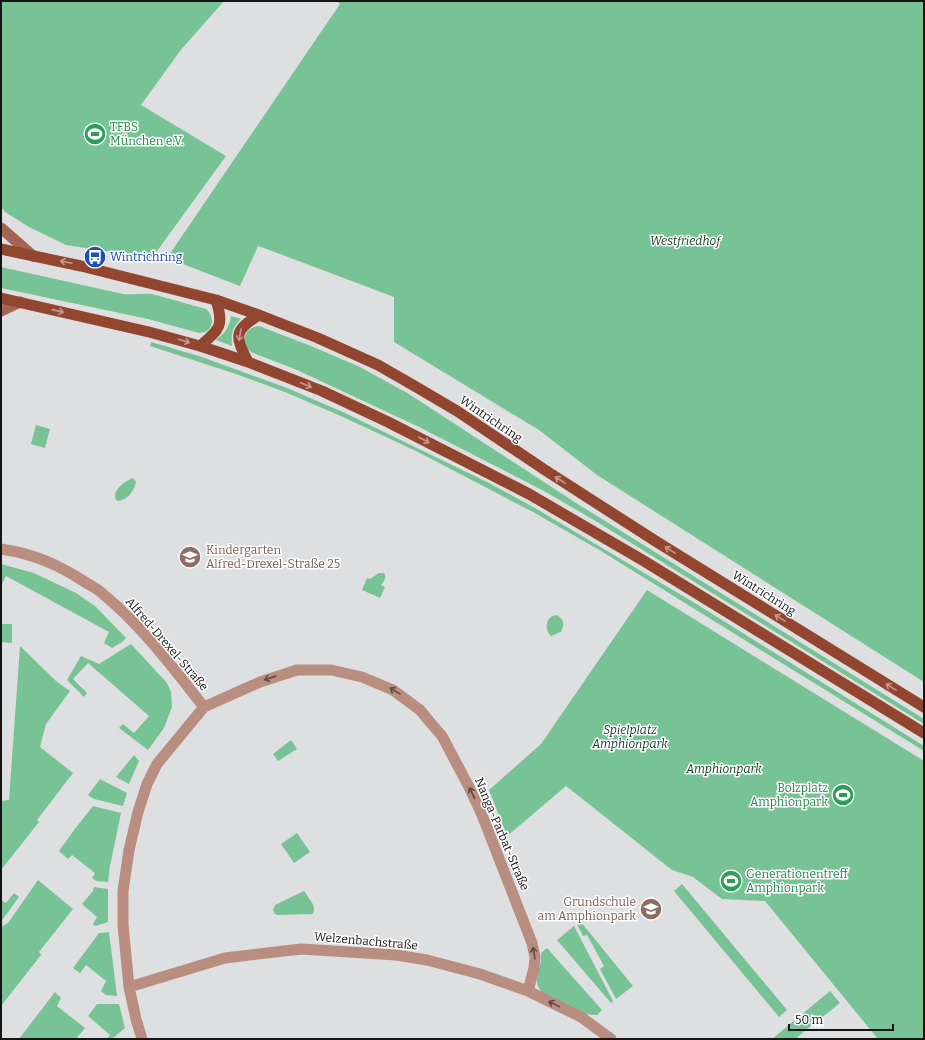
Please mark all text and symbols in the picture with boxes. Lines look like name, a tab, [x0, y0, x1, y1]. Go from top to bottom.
place label: TFBS München e.V.	[110, 120, 184, 148]
sports icon: TFBS München e.V.	[82, 121, 108, 147]
park label: Westfriedhof	[650, 234, 722, 248]
bus stop icon: Wintrichring	[82, 244, 108, 270]
place label: Wintrichring	[110, 250, 183, 264]
one-way arrow	[60, 258, 73, 266]
one-way arrow	[51, 307, 64, 315]
one-way arrow	[236, 328, 244, 341]
one-way arrow	[177, 338, 190, 345]
one-way arrow	[300, 381, 312, 389]
street label: Wintrichring	[457, 393, 525, 445]
one-way arrow	[418, 437, 430, 444]
one-way arrow	[555, 476, 566, 484]
place label: Kindergarten Alfred-Drexel-Straße 25	[206, 543, 340, 571]
school or university icon: Kindergarten Alfred-Drexel-Straße 25	[177, 544, 203, 570]
one-way arrow	[664, 545, 676, 553]
street label: Wintrichring	[730, 568, 799, 618]
street label: Alfred-Drexel-Straße	[123, 595, 211, 693]
one-way arrow	[774, 614, 786, 622]
one-way arrow	[264, 675, 276, 683]
one-way arrow	[885, 682, 897, 690]
one-way arrow	[389, 687, 400, 696]
park label: Spielplatz Amphionpark	[591, 723, 668, 751]
park label: Amphionpark	[685, 762, 762, 776]
street label: Nanga-Parbat-Straße	[472, 776, 532, 892]
place label: Bolzplatz Amphionpark	[750, 781, 828, 809]
sports icon: Bolzplatz Amphionpark	[830, 782, 856, 808]
one-way arrow	[468, 787, 475, 799]
place label: Generationentreff Amphionpark	[746, 867, 849, 895]
sports icon: Generationentreff Amphionpark	[718, 868, 744, 894]
place label: Grundschule am Amphionpark	[538, 895, 636, 923]
school or university icon: Grundschule am Amphionpark	[638, 896, 664, 922]
street label: Welzenbachstraße	[314, 929, 418, 953]
one-way arrow	[530, 947, 538, 960]
one-way arrow	[548, 1000, 560, 1007]
scale bar	[789, 1006, 893, 1032]
text: 50 m	[795, 1013, 824, 1027]

